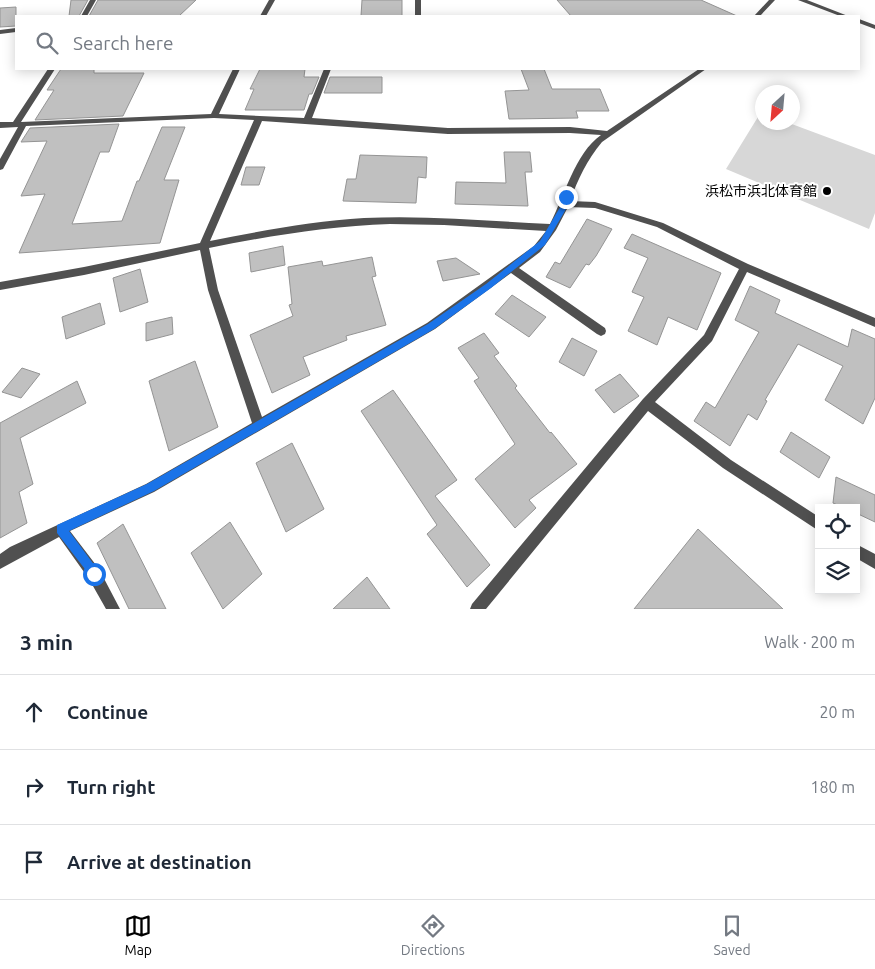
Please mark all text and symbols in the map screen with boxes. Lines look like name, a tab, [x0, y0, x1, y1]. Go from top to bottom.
search box	[15, 15, 860, 70]
icon: search	[33, 29, 61, 57]
text: Search here	[73, 32, 173, 54]
north arrow	[755, 85, 800, 130]
place label: 浜松市浜北体育館	[705, 183, 817, 199]
marker: 浜松市浜北体育館	[821, 185, 833, 197]
route end	[555, 186, 578, 209]
map controls	[815, 504, 860, 594]
button: locate	[815, 504, 860, 549]
button: layers	[815, 549, 860, 594]
route start	[83, 563, 106, 586]
text: 3 min	[20, 630, 73, 654]
text: Walk · 200 m	[764, 633, 855, 651]
icon: ahead	[20, 698, 48, 726]
text: Continue	[67, 701, 148, 723]
text: 20 m	[819, 703, 855, 721]
icon: right	[20, 773, 48, 801]
text: Turn right	[67, 776, 155, 798]
text: 180 m	[810, 778, 855, 796]
icon: arrive	[20, 848, 48, 876]
text: Arrive at destination	[67, 851, 252, 873]
tab: Map	[124, 912, 152, 958]
tab: Directions	[401, 912, 465, 958]
tab: Saved	[713, 912, 751, 958]

